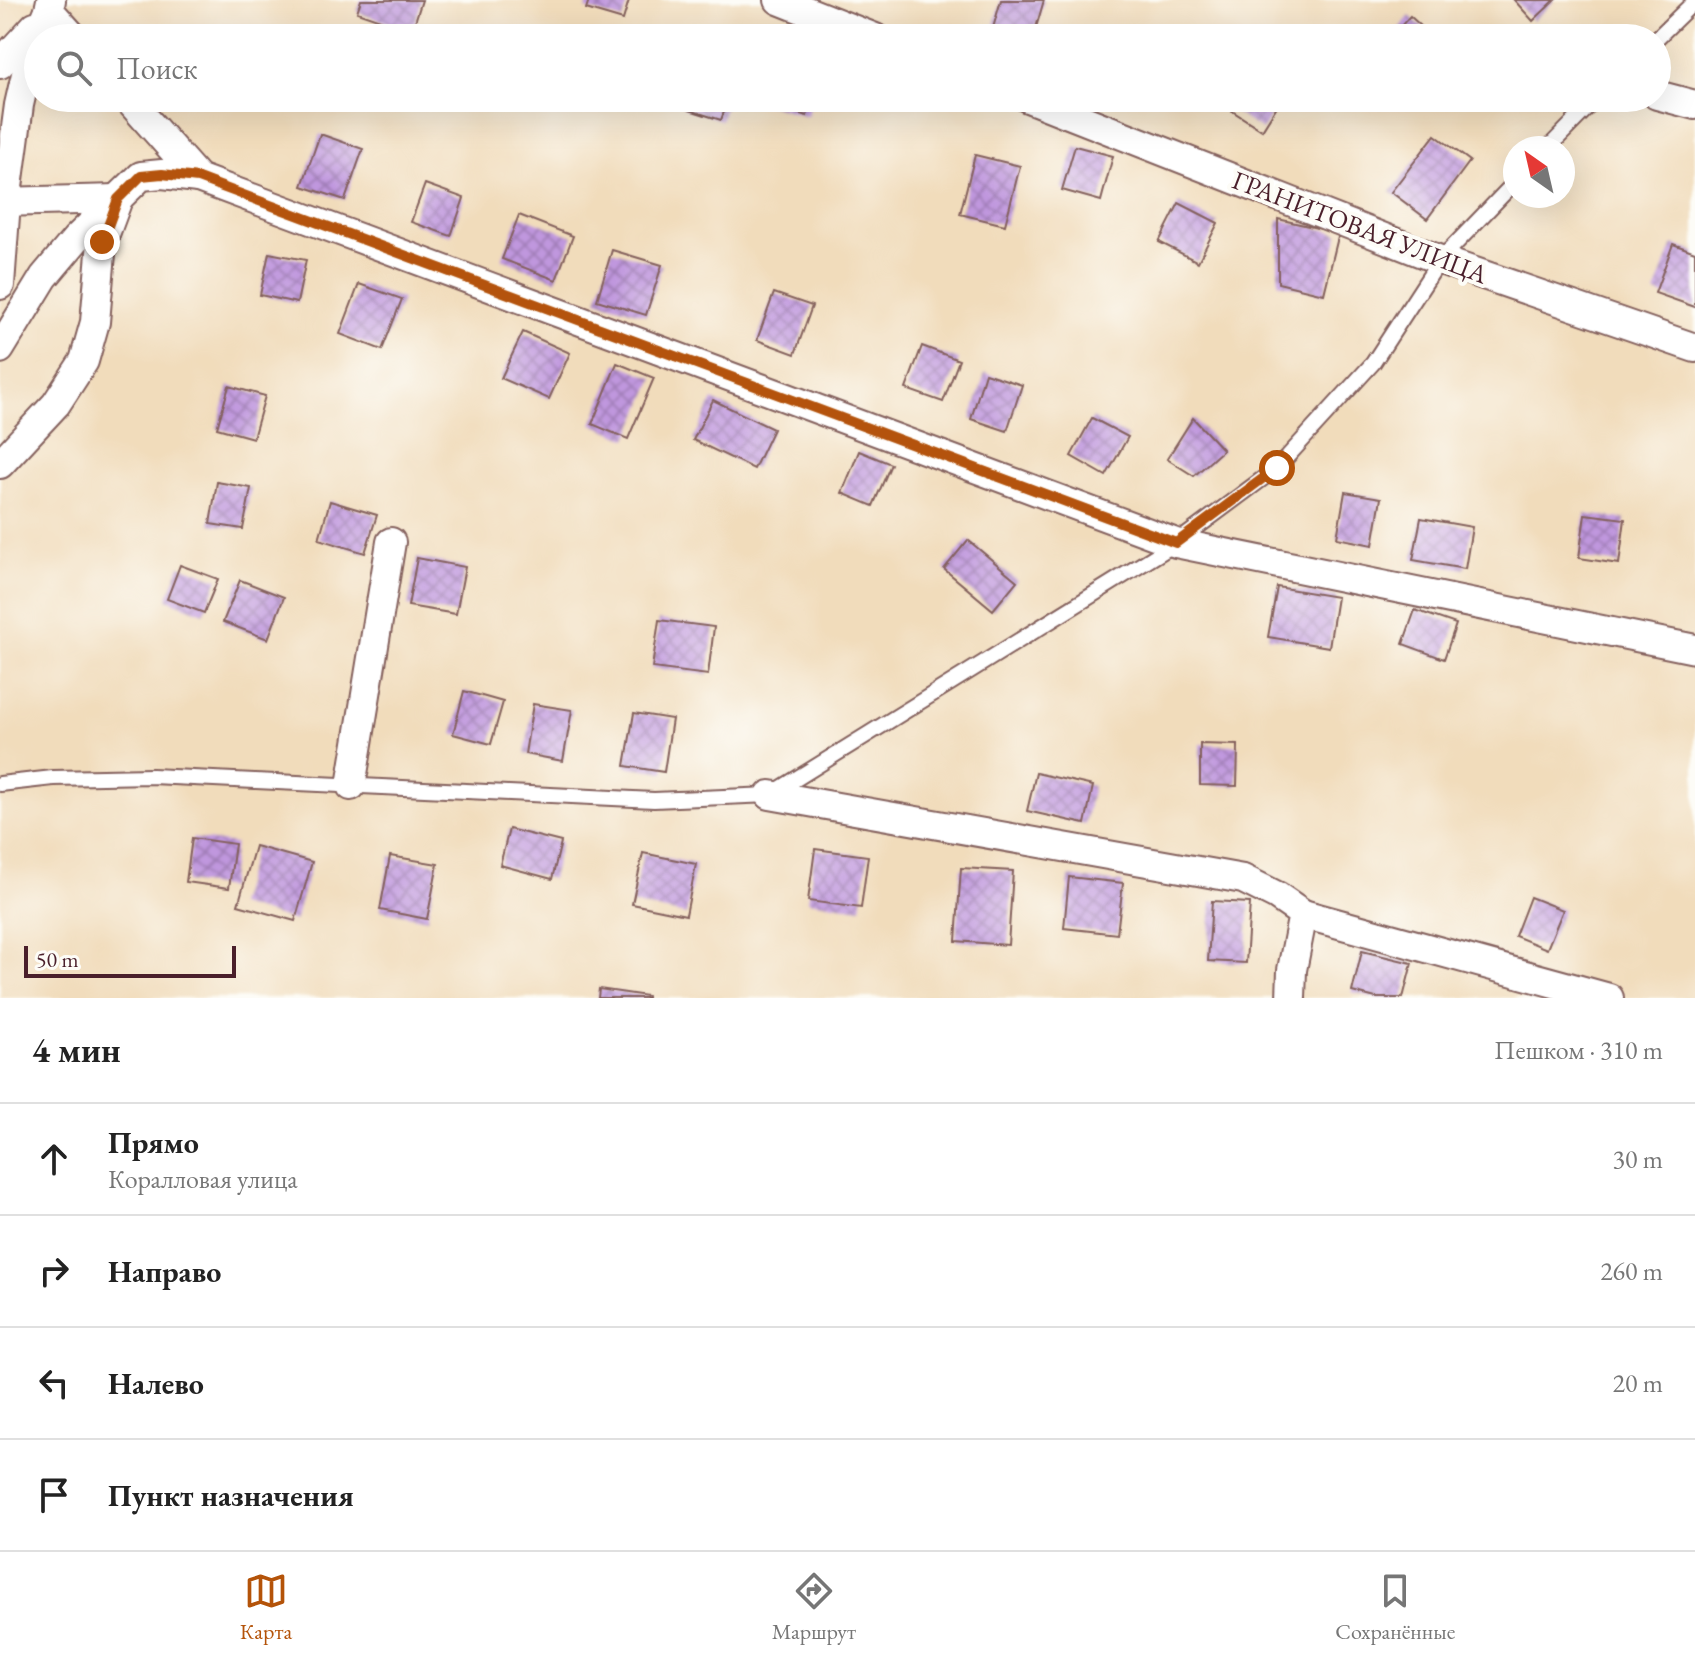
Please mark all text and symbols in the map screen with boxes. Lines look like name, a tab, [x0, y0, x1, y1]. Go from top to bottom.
search box	[24, 24, 1671, 112]
icon: search	[52, 46, 96, 90]
text: Поиск	[116, 49, 198, 88]
north arrow	[1503, 136, 1575, 208]
street label: ГРАНИТОВАЯ УЛИЦА	[1228, 163, 1493, 292]
route end	[84, 224, 120, 260]
route start	[1259, 450, 1295, 486]
scale bar	[24, 942, 236, 978]
text: 50 m	[36, 945, 79, 974]
text: 4 мин	[32, 1028, 121, 1072]
text: Пешком · 310 m	[1494, 1033, 1663, 1067]
text: Прямо	[108, 1123, 199, 1162]
icon: ahead	[32, 1137, 76, 1181]
text: 30 m	[1613, 1142, 1663, 1176]
text: Коралловая улица	[108, 1162, 298, 1196]
icon: right	[32, 1249, 76, 1293]
text: Направо	[108, 1252, 221, 1291]
text: 260 m	[1600, 1254, 1663, 1288]
icon: left	[32, 1361, 76, 1405]
text: Налево	[108, 1364, 204, 1403]
text: 20 m	[1613, 1366, 1663, 1400]
icon: arrive	[32, 1473, 76, 1517]
text: Пункт назначения	[108, 1476, 354, 1515]
tab: Карта	[240, 1569, 292, 1646]
tab: Маршрут	[772, 1569, 856, 1646]
tab: Сохранённые	[1335, 1569, 1455, 1646]

